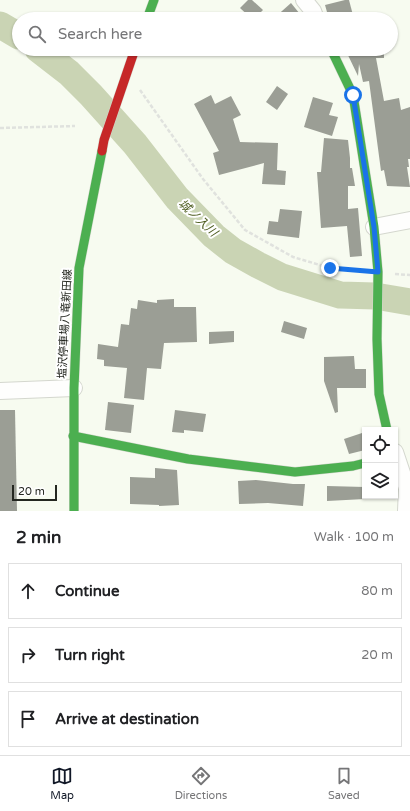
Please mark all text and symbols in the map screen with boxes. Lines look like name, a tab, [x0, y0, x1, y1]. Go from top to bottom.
search box	[12, 12, 398, 56]
icon: search	[26, 23, 48, 45]
text: Search here	[58, 25, 142, 43]
route start	[344, 86, 362, 104]
water label: 城ノ入川	[176, 197, 222, 241]
route end	[321, 259, 339, 277]
street label: 塩沢停車場八竜新田線	[56, 269, 74, 379]
map controls	[362, 427, 398, 499]
button: locate	[362, 427, 398, 463]
button: layers	[362, 463, 398, 499]
scale bar	[12, 483, 57, 502]
text: 20 m	[18, 485, 45, 498]
text: 2 min	[16, 527, 61, 548]
text: Walk · 100 m	[314, 529, 394, 545]
icon: ahead	[17, 580, 39, 602]
text: Continue	[55, 582, 119, 600]
text: 80 m	[361, 583, 393, 599]
icon: right	[17, 644, 39, 666]
text: Turn right	[55, 646, 125, 664]
text: 20 m	[361, 647, 393, 663]
icon: arrive	[17, 708, 39, 730]
text: Arrive at destination	[55, 710, 199, 728]
tab: Map	[50, 765, 74, 802]
tab: Directions	[175, 765, 227, 802]
tab: Saved	[328, 765, 360, 802]

